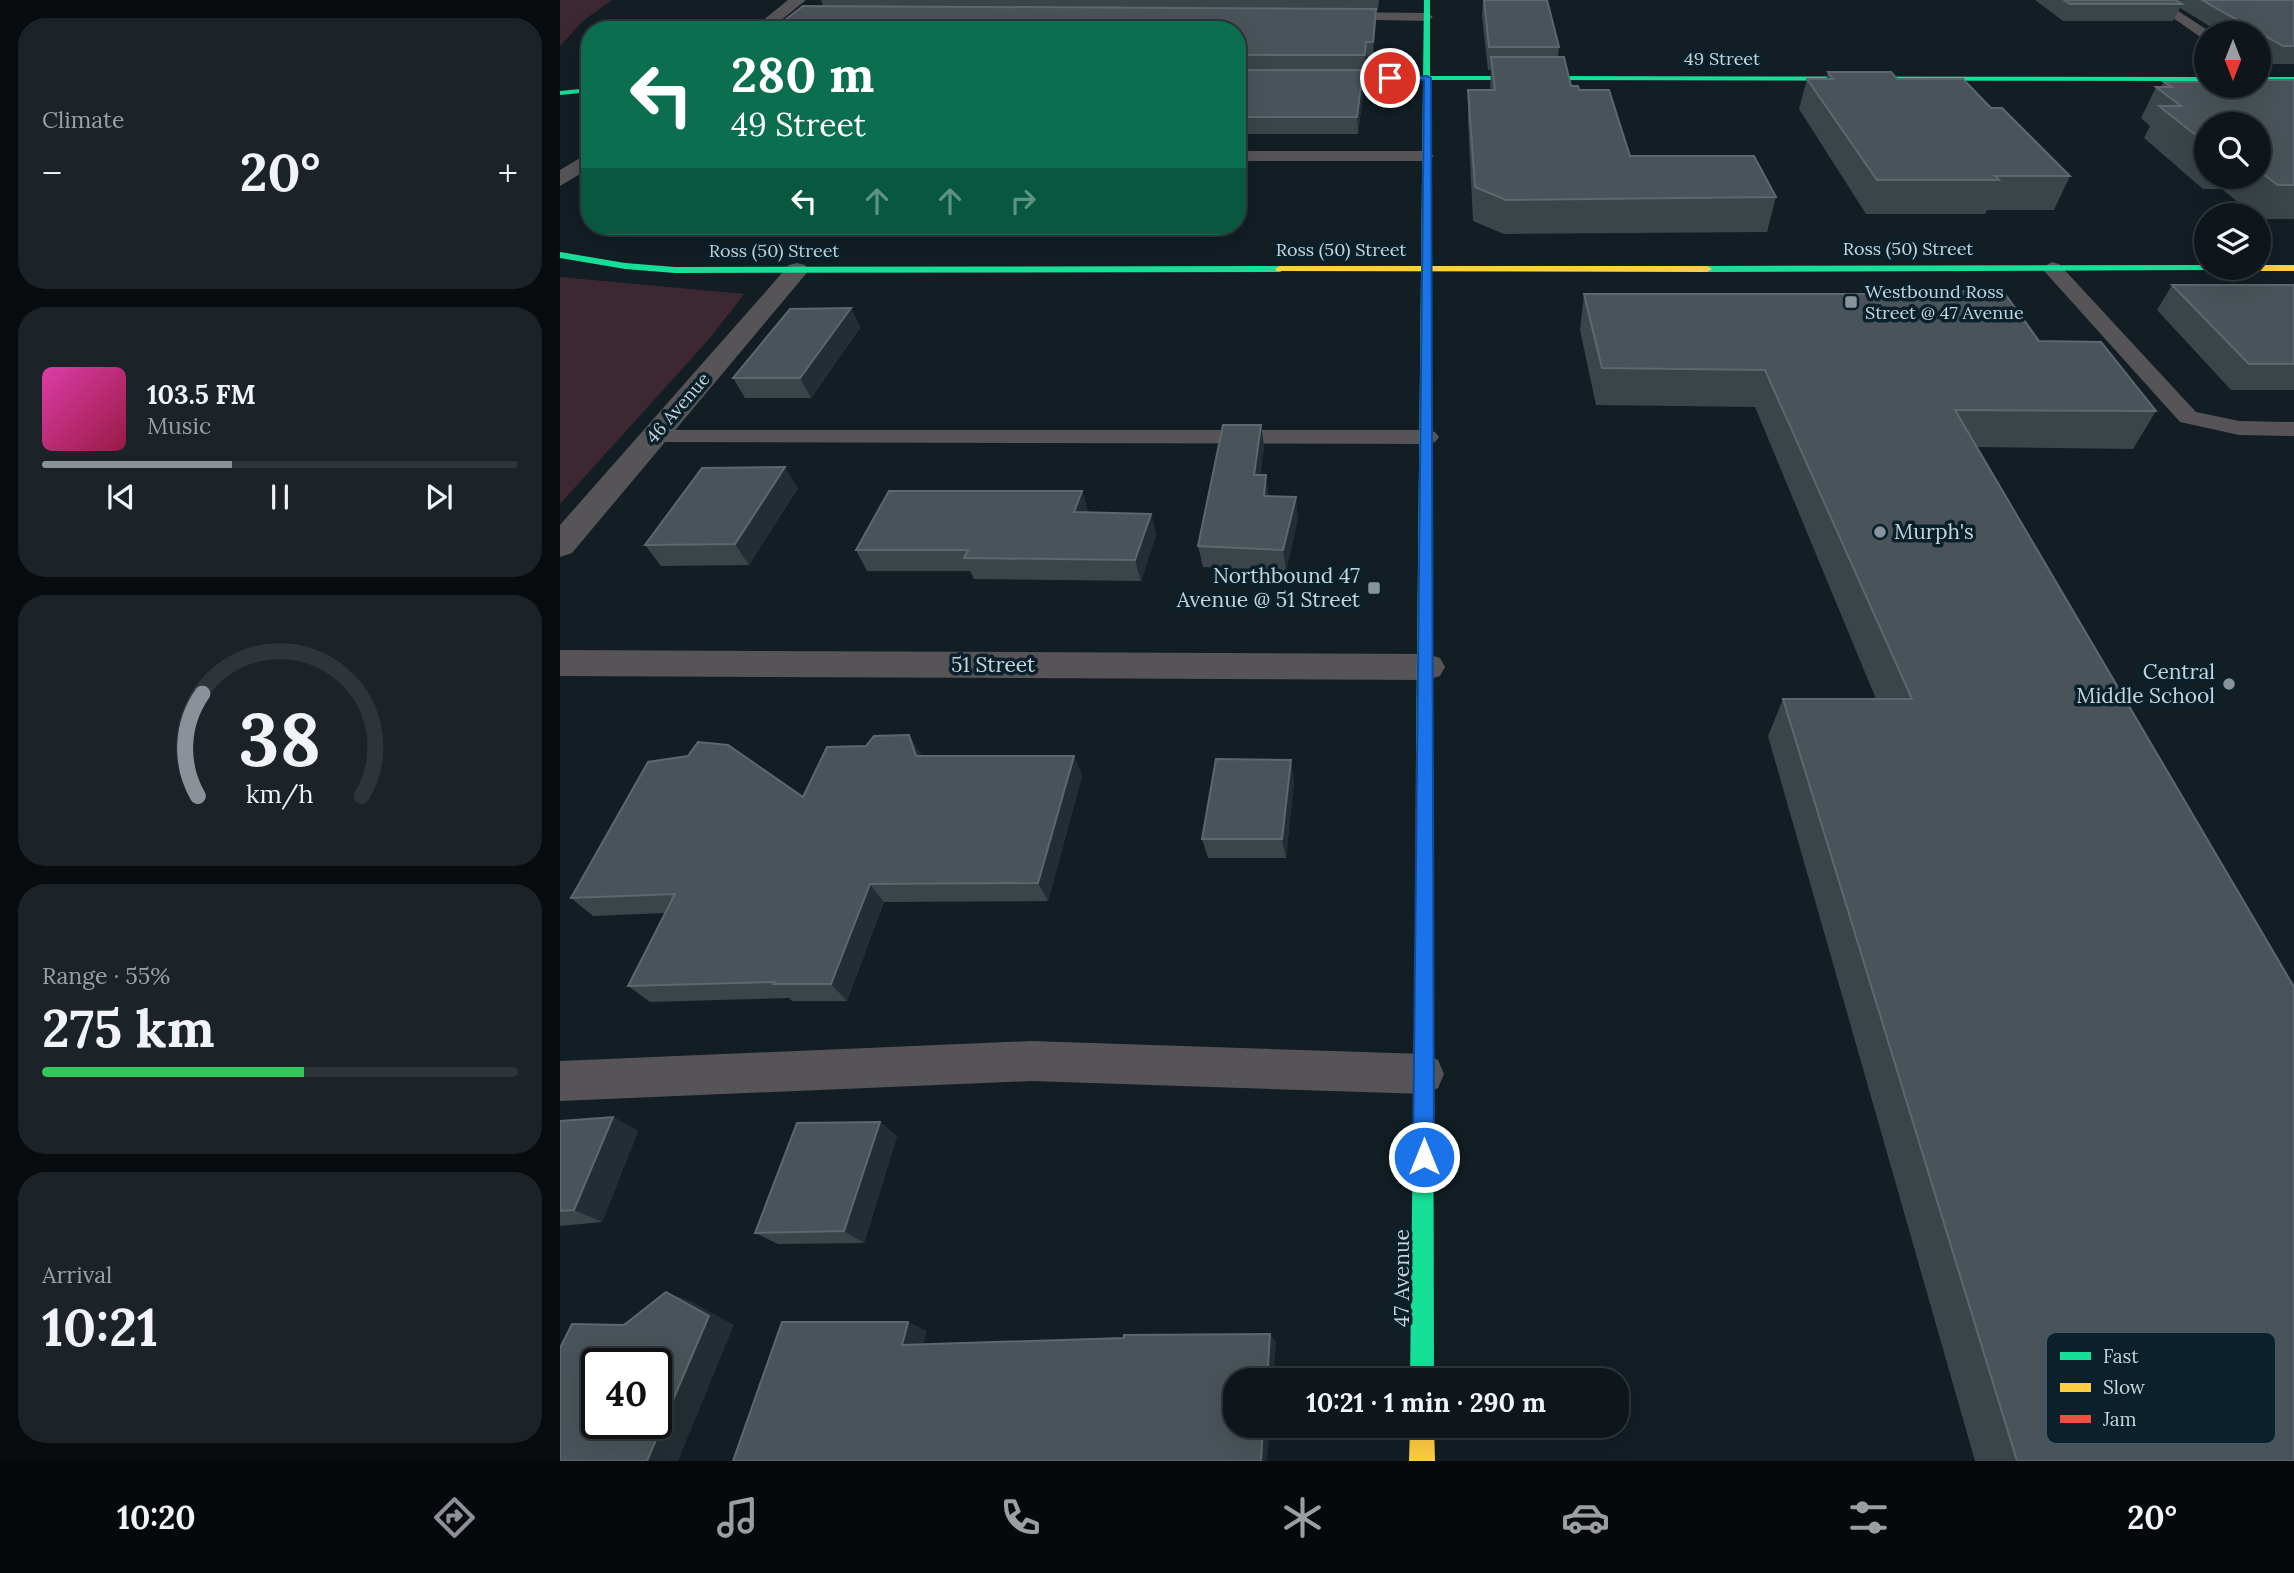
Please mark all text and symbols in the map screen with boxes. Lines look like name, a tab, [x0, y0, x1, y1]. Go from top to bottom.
north arrow	[2194, 21, 2272, 98]
map controls	[2194, 21, 2271, 280]
text: 280 m	[731, 43, 874, 105]
street label: 49 Street	[1684, 47, 1760, 70]
pin	[1360, 48, 1420, 108]
icon: left	[616, 49, 707, 140]
icon: arrive	[1371, 59, 1409, 97]
text: 49 Street	[731, 104, 866, 145]
text: Climate	[42, 105, 124, 134]
button: search	[2194, 112, 2271, 189]
text: 20°	[240, 139, 320, 205]
text: −	[42, 149, 62, 197]
text: +	[498, 149, 518, 197]
icon: left	[785, 182, 823, 220]
icon: ahead	[858, 182, 896, 220]
icon: ahead	[931, 182, 969, 220]
icon: right	[1004, 182, 1042, 220]
button: layers	[2194, 203, 2271, 280]
street label: Ross (50) Street	[1843, 237, 1973, 260]
street label: Ross (50) Street	[1276, 238, 1406, 261]
street label: Ross (50) Street	[709, 239, 839, 262]
place label: Westbound Ross Street @ 47 Avenue	[1865, 280, 2024, 324]
marker: Westbound Ross Street @ 47 Avenue	[1843, 294, 1859, 310]
street label: 46 Avenue	[641, 368, 715, 448]
text: 103.5 FM	[147, 378, 256, 411]
text: Music	[147, 411, 211, 440]
icon: previous	[102, 478, 140, 516]
icon: pause	[261, 478, 299, 516]
icon: next	[420, 478, 458, 516]
place label: Murph's	[1894, 518, 1974, 545]
marker: Murph's	[1872, 524, 1888, 540]
place label: Northbound 47 Avenue @ 51 Street	[1176, 562, 1361, 613]
marker: Northbound 47 Avenue @ 51 Street	[1366, 580, 1382, 596]
street label: 51 Street	[951, 651, 1036, 678]
place label: Central Middle School	[2076, 658, 2215, 709]
marker: Central Middle School	[2221, 676, 2237, 692]
text: 38	[239, 694, 321, 787]
text: km/h	[246, 778, 314, 810]
text: Range · 55%	[42, 961, 170, 990]
text: 275 km	[42, 995, 215, 1061]
position arrow	[1387, 1120, 1461, 1194]
street label: 47 Avenue	[1388, 1229, 1415, 1327]
text: Arrival	[42, 1260, 112, 1289]
text: 10:21	[42, 1294, 158, 1360]
legend	[2046, 1332, 2276, 1444]
text: Fast	[2103, 1344, 2139, 1368]
speed limit sign: 40	[581, 1348, 672, 1439]
text: Slow	[2103, 1375, 2146, 1399]
text: 10:21 · 1 min · 290 m	[1306, 1386, 1546, 1419]
text: Jam	[2102, 1407, 2137, 1431]
icon: directions	[430, 1493, 479, 1542]
icon: music	[713, 1493, 762, 1542]
icon: phone	[996, 1493, 1045, 1542]
icon: climate	[1278, 1493, 1327, 1542]
icon: car	[1561, 1493, 1610, 1542]
icon: filters	[1844, 1493, 1893, 1542]
text: 10:20	[117, 1497, 196, 1538]
text: 20°	[2127, 1497, 2177, 1538]

